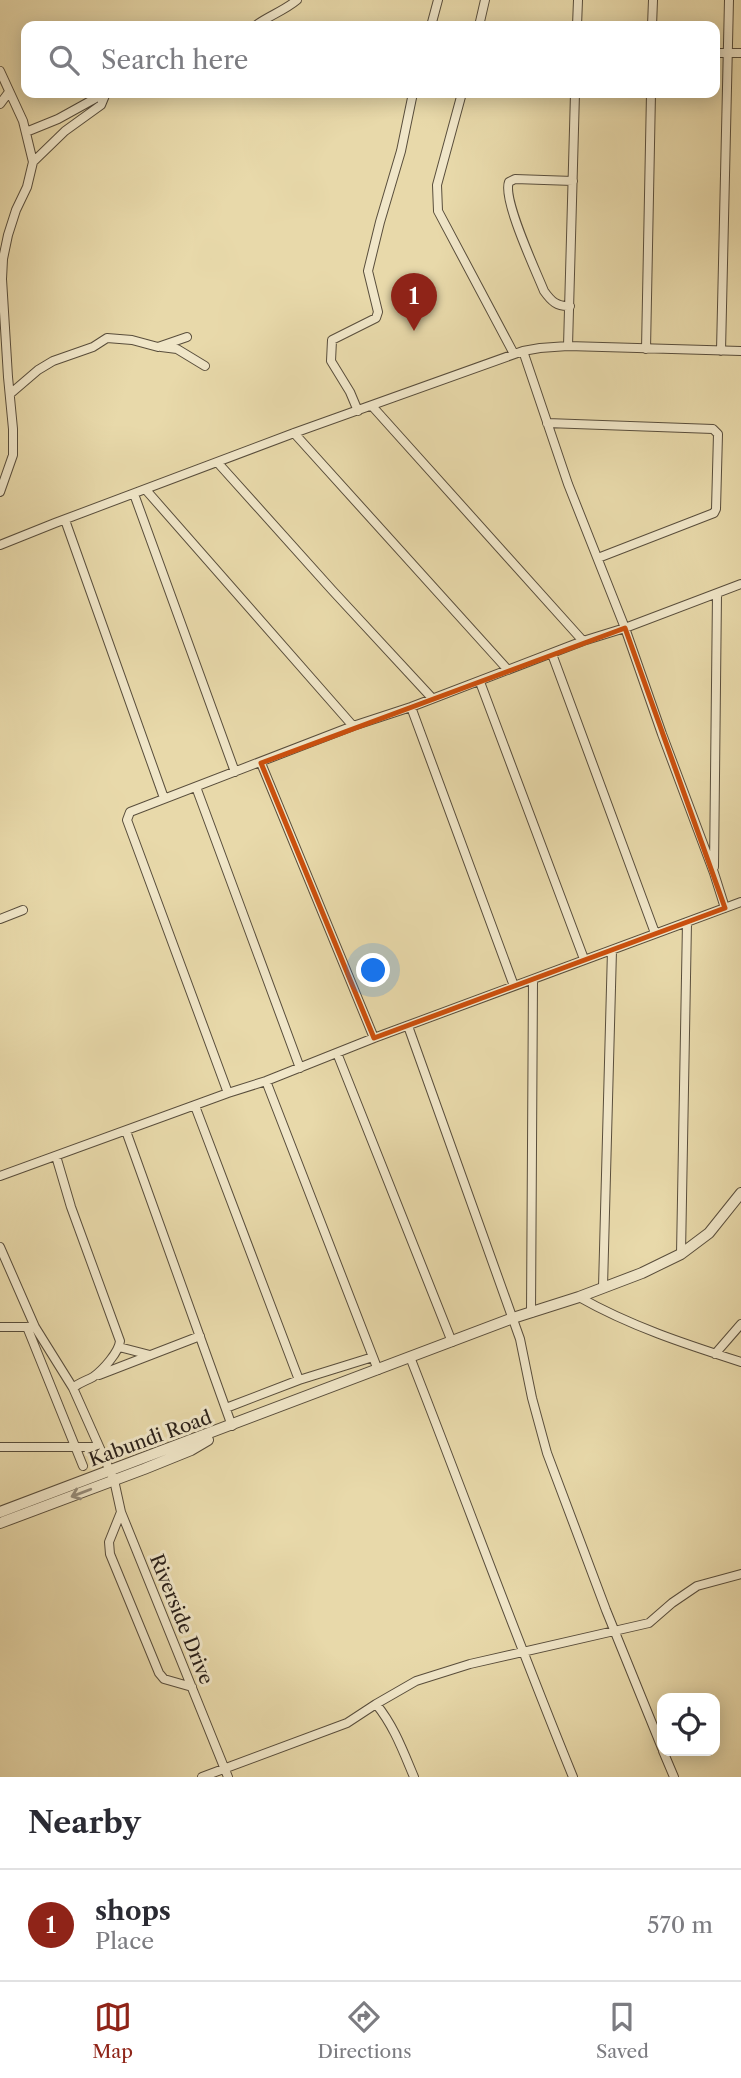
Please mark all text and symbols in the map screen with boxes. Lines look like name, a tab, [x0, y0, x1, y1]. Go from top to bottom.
search box	[21, 21, 720, 98]
icon: search	[45, 41, 83, 79]
text: Search here	[101, 44, 248, 76]
pin: 1	[391, 273, 437, 331]
your location	[356, 953, 390, 987]
street label: Kabundi Road	[85, 1405, 215, 1471]
one-way arrow	[70, 1487, 92, 1500]
street label: Riverside Drive	[145, 1551, 218, 1688]
map controls	[657, 1693, 720, 1756]
button: locate	[657, 1693, 720, 1756]
text: Nearby	[28, 1804, 141, 1841]
text: shops	[95, 1895, 171, 1927]
text: 1	[46, 1911, 56, 1939]
text: 570 m	[647, 1911, 713, 1939]
text: Place	[95, 1927, 154, 1955]
tab: Map	[92, 1998, 133, 2063]
tab: Directions	[318, 1998, 411, 2063]
tab: Saved	[596, 1998, 649, 2063]

